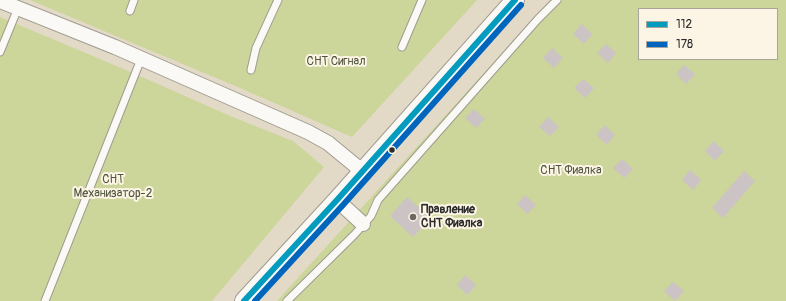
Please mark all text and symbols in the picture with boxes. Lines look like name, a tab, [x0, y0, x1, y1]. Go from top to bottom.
legend	[638, 8, 778, 60]
text: 112	[676, 17, 692, 32]
text: 178	[676, 37, 693, 52]
park label: СНТ Сигнал	[307, 55, 365, 69]
unlabelled marker	[387, 145, 397, 155]
park label: СНТ Фиалка	[540, 164, 602, 178]
park label: СНТ Механизатор-2	[74, 173, 152, 201]
place label: Правление СНТ Фиалка	[421, 203, 482, 231]
marker: Правление СНТ Фиалка	[408, 212, 418, 222]

